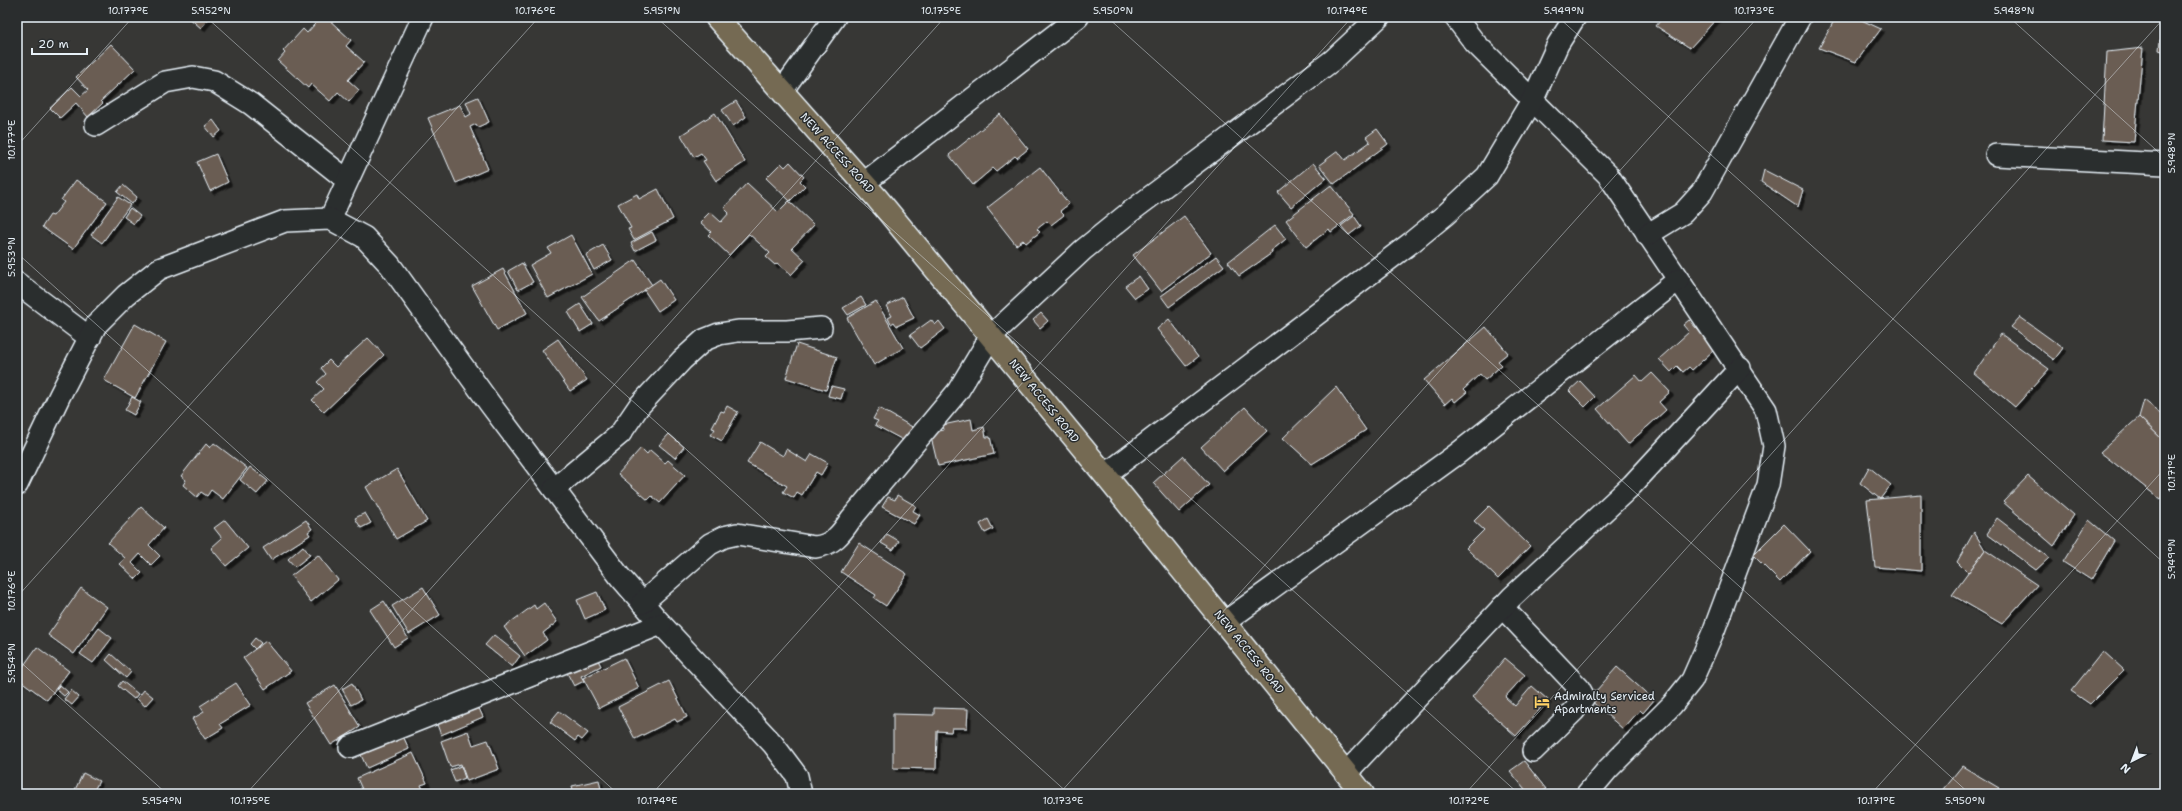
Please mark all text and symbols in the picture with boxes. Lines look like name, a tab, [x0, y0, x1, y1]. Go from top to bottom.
text: 10.177°E	[108, 4, 148, 17]
text: 5.952°N	[191, 4, 231, 17]
text: 10.176°E	[515, 4, 555, 17]
text: 5.951°N	[644, 4, 680, 17]
text: 10.175°E	[921, 4, 961, 17]
text: 5.950°N	[1093, 4, 1133, 17]
text: 10.174°E	[1327, 4, 1367, 17]
text: 5.949°N	[1544, 4, 1584, 17]
text: 10.173°E	[1734, 4, 1774, 17]
text: 5.948°N	[1994, 4, 2034, 17]
scale bar	[32, 30, 87, 56]
text: 20 m	[38, 36, 69, 52]
street label: NEW ACCESS ROAD	[797, 110, 877, 196]
text: 10.177°E	[5, 120, 18, 160]
text: 5.948°N	[2165, 133, 2178, 173]
text: 5.953°N	[5, 237, 18, 277]
street label: NEW ACCESS ROAD	[1006, 356, 1082, 446]
text: 10.171°E	[2165, 454, 2178, 492]
text: 5.949°N	[2165, 539, 2178, 579]
text: 10.176°E	[5, 571, 18, 611]
street label: NEW ACCESS ROAD	[1211, 607, 1287, 697]
text: 5.954°N	[5, 643, 18, 683]
place label: Admiralty Serviced Apartments	[1554, 689, 1655, 717]
hotel icon: Admiralty Serviced Apartments	[1533, 693, 1551, 711]
north arrow	[2112, 741, 2152, 781]
text: N	[2117, 759, 2134, 777]
text: 5.954°N	[142, 794, 182, 807]
text: 10.175°E	[230, 794, 270, 807]
text: 10.174°E	[637, 794, 677, 807]
text: 10.173°E	[1043, 794, 1083, 807]
text: 10.172°E	[1449, 794, 1489, 807]
text: 10.171°E	[1857, 794, 1895, 807]
text: 5.950°N	[1945, 794, 1985, 807]

